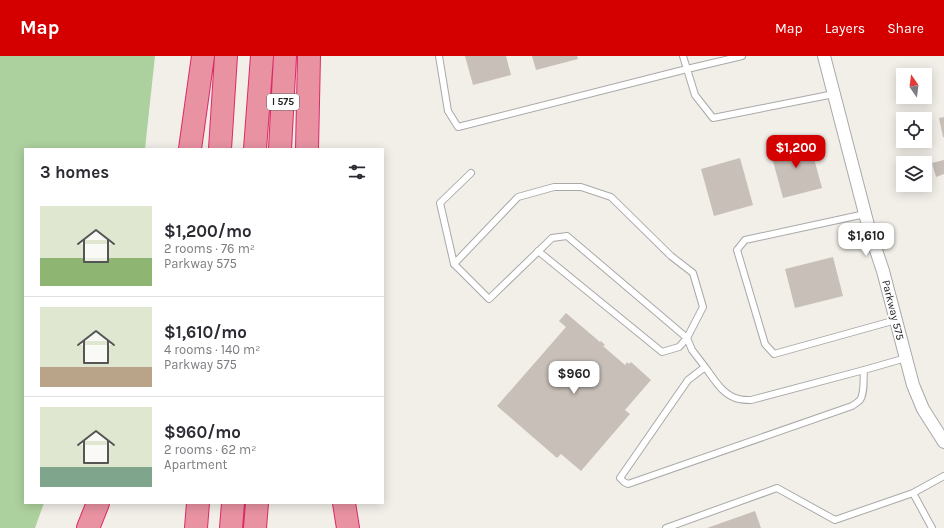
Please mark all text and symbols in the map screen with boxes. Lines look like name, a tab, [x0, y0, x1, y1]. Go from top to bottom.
text: Map	[20, 17, 59, 39]
text: Map	[775, 20, 803, 37]
text: Layers	[825, 20, 865, 37]
text: Share	[887, 20, 924, 37]
north arrow	[896, 68, 932, 104]
map controls	[896, 68, 932, 192]
road number: I 575	[267, 94, 299, 110]
button: locate	[896, 112, 932, 148]
pin: $1,200	[763, 135, 829, 169]
text: $1,200	[775, 140, 817, 155]
button: layers	[896, 156, 932, 192]
icon: filters	[346, 161, 368, 183]
text: 3 homes	[40, 162, 109, 182]
text: $1,200/mo	[164, 221, 252, 241]
icon: home	[72, 222, 120, 270]
pin: $1,610	[833, 223, 899, 257]
text: $1,610	[847, 228, 885, 243]
text: 2 rooms · 76 m²	[164, 241, 255, 256]
text: Parkway 575	[164, 256, 237, 271]
street label: Parkway 575	[879, 279, 907, 341]
text: $1,610/mo	[164, 322, 247, 342]
icon: home	[72, 323, 120, 371]
text: 4 rooms · 140 m²	[164, 342, 260, 357]
text: Parkway 575	[164, 357, 237, 372]
pin: $960	[550, 361, 598, 395]
text: $960	[557, 366, 591, 381]
text: $960/mo	[164, 422, 241, 442]
icon: home	[72, 423, 120, 471]
text: 2 rooms · 62 m²	[164, 442, 256, 457]
text: Apartment	[164, 457, 227, 472]

